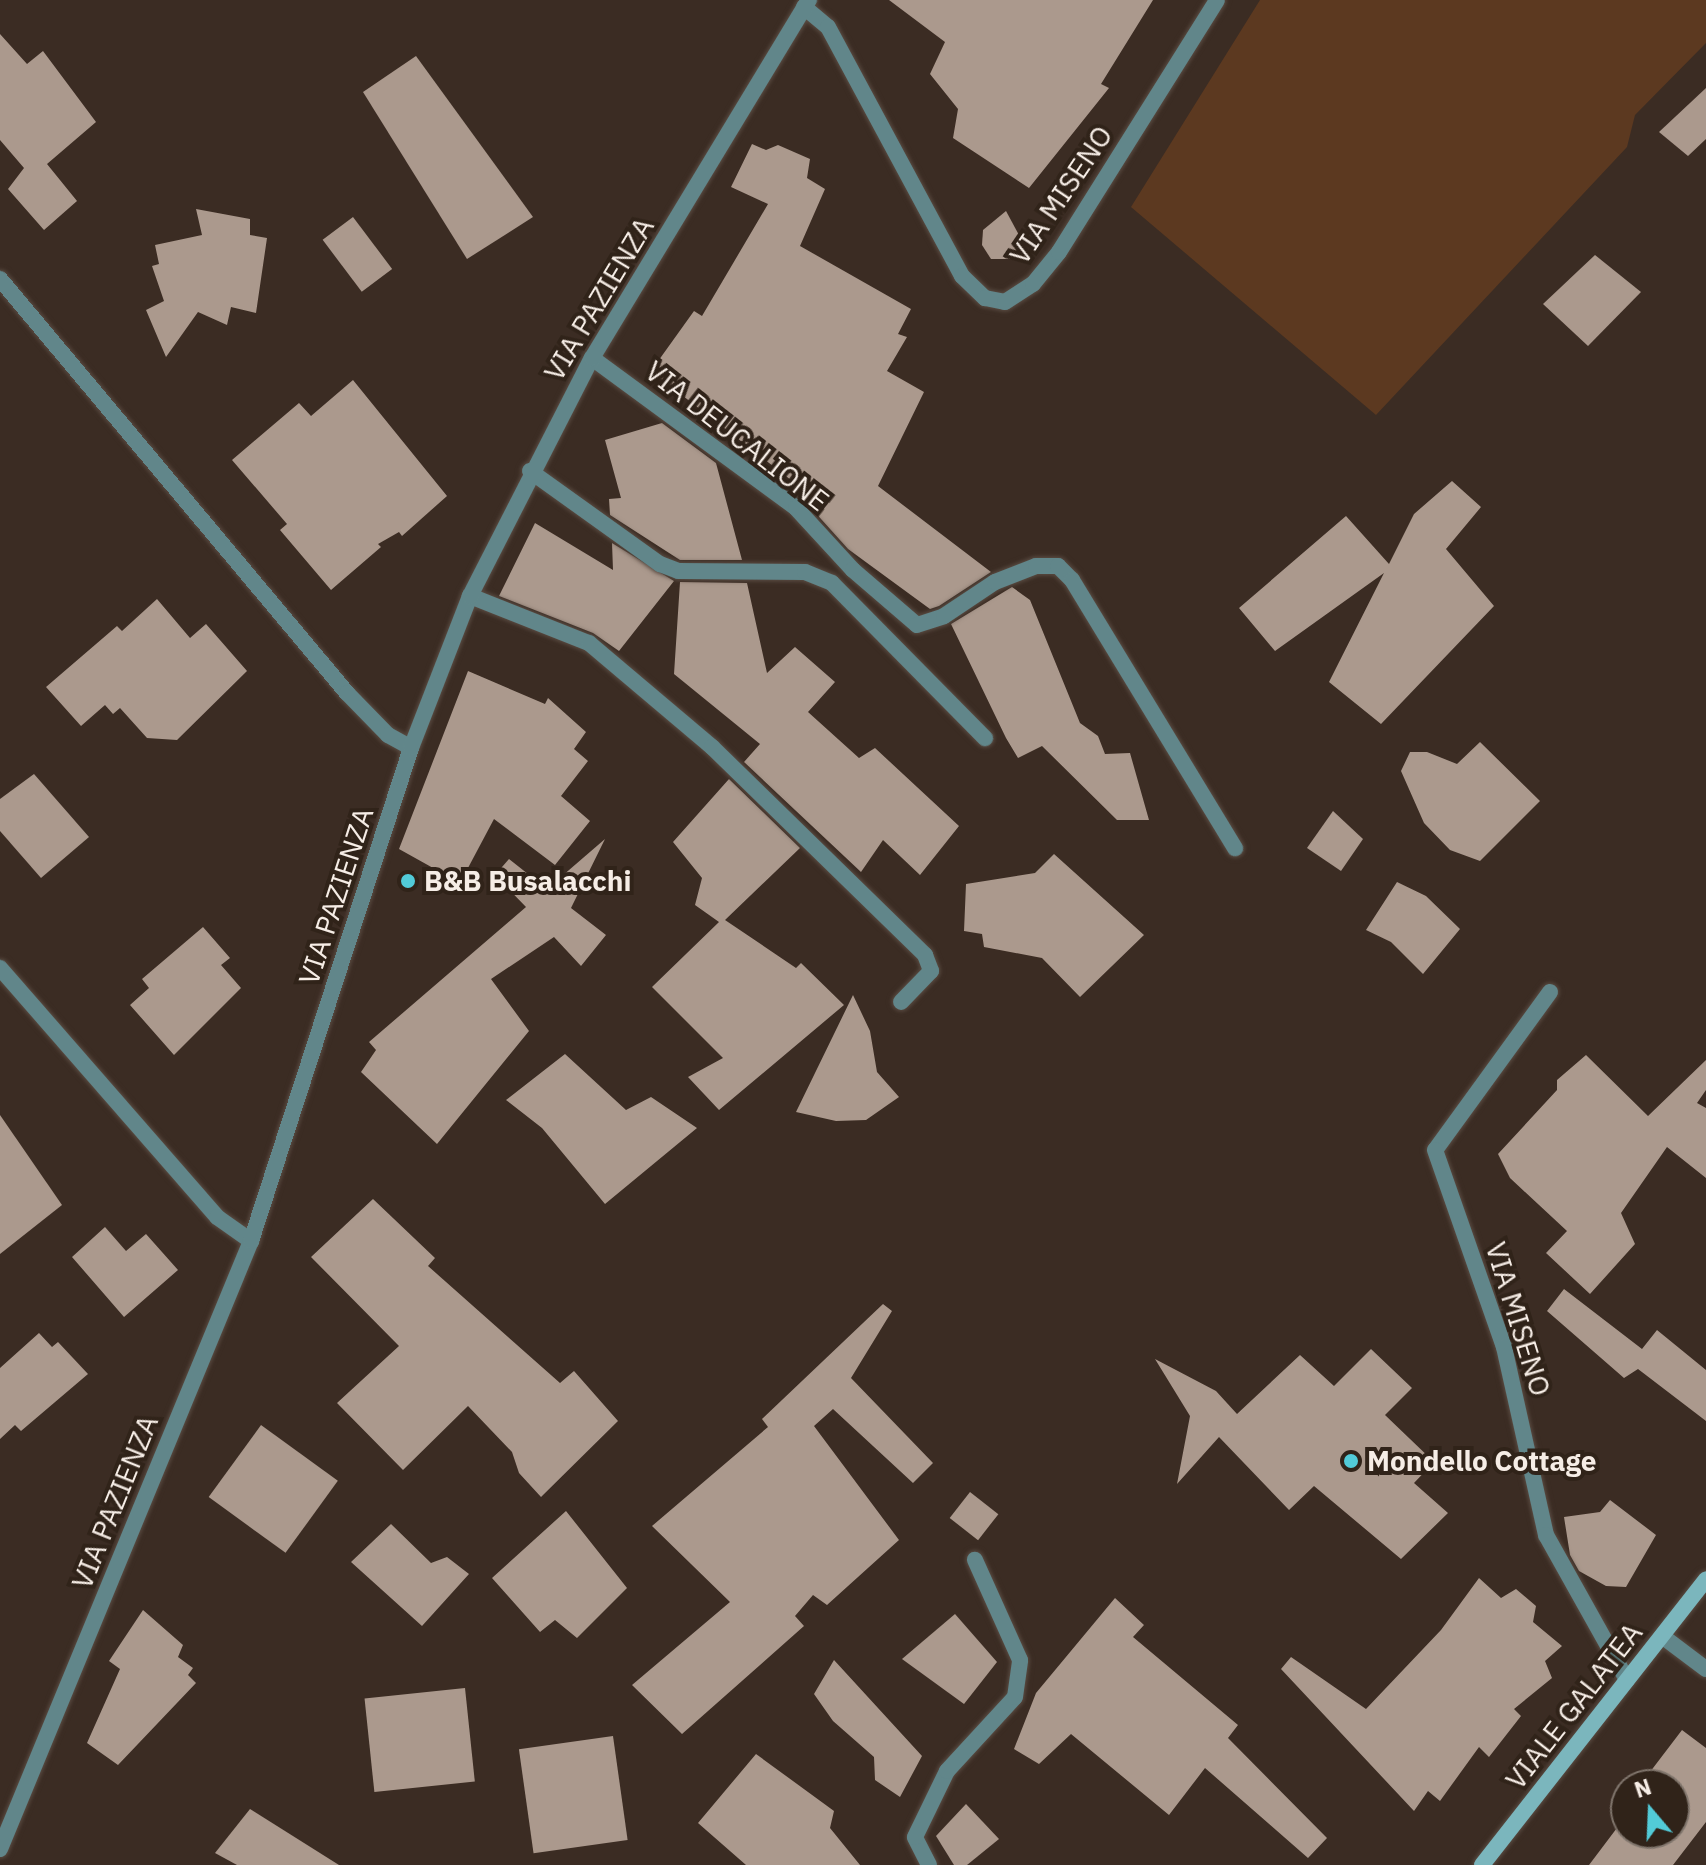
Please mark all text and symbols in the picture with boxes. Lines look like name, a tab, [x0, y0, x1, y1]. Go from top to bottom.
street label: VIA MISENO	[1003, 120, 1119, 270]
street label: VIA PAZIENZA	[537, 211, 661, 387]
street label: VIA DEUCALIONE	[639, 354, 835, 518]
street label: VIA PAZIENZA	[292, 803, 380, 989]
place label: B&B Busalacchi	[424, 864, 631, 898]
marker: B&B Busalacchi	[399, 872, 417, 890]
street label: VIA MISENO	[1479, 1238, 1557, 1400]
street label: VIA PAZIENZA	[65, 1410, 165, 1594]
place label: Mondello Cottage	[1367, 1444, 1596, 1478]
marker: Mondello Cottage	[1342, 1452, 1360, 1470]
street label: VIALE GALATEA	[1499, 1616, 1649, 1796]
north arrow	[1610, 1769, 1690, 1849]
text: N	[1630, 1771, 1655, 1804]

